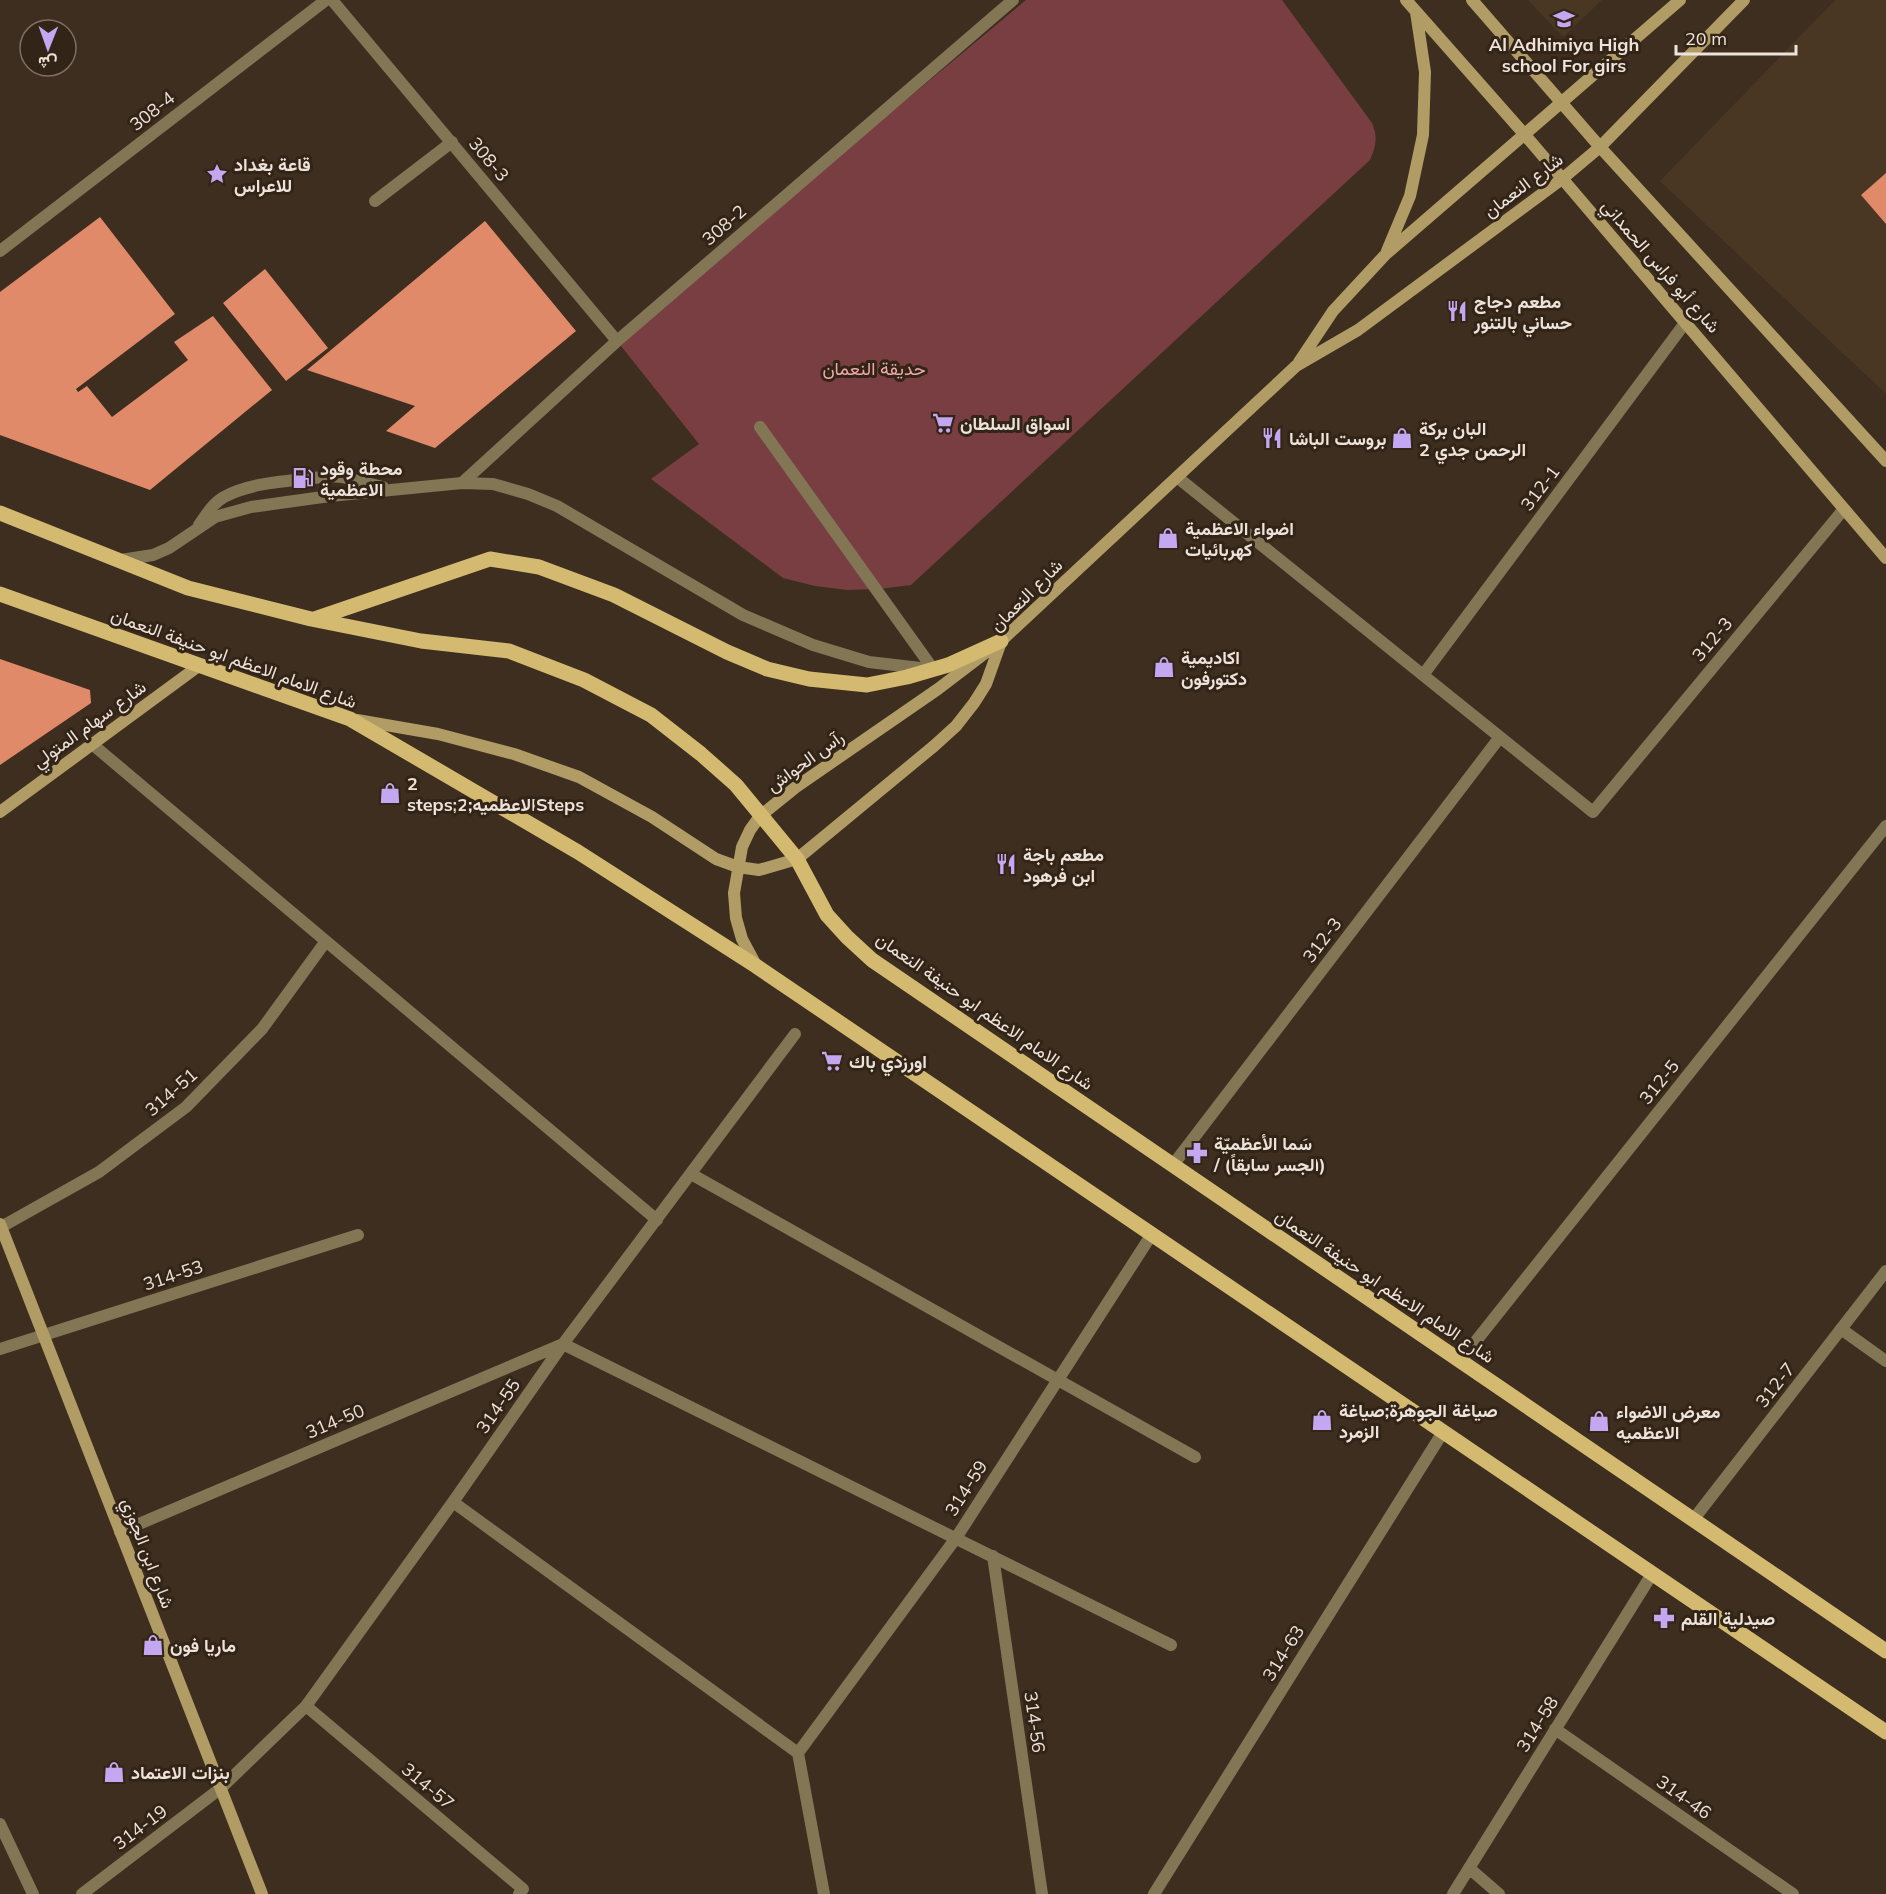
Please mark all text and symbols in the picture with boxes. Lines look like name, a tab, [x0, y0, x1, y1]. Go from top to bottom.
school or university icon: Al Adhimiya High school For girs	[1552, 7, 1576, 31]
north arrow	[18, 18, 78, 78]
scale bar	[1676, 18, 1796, 56]
text: 20 m	[1685, 27, 1727, 50]
place label: Al Adhimiya High school For girs	[1489, 33, 1639, 77]
text: ش	[38, 53, 58, 73]
street label: 308-4	[125, 86, 179, 136]
street label: 308-3	[464, 132, 514, 186]
street label: شارع النعمان	[1479, 148, 1568, 223]
place label: قاعة بغداد للاعراس	[234, 153, 311, 197]
place icon: قاعة بغداد للاعراس	[205, 162, 229, 186]
street label: شارع أبو فراس الحمداني	[1594, 194, 1725, 340]
street label: 308-2	[697, 200, 751, 250]
place label: مطعم دجاج حساني بالتنور	[1473, 290, 1572, 338]
restaurant icon: مطعم دجاج حساني بالتنور	[1445, 299, 1469, 323]
park label: حديقة النعمان	[822, 357, 926, 380]
supermarket icon: اسواق السلطان	[931, 411, 955, 435]
place label: اسواق السلطان	[960, 412, 1070, 435]
place label: البان بركة الرحمن جدي 2	[1419, 417, 1526, 465]
restaurant icon: بروست الباشا	[1260, 426, 1284, 450]
shop icon: البان بركة الرحمن جدي 2	[1390, 426, 1414, 450]
place label: بروست الباشا	[1289, 427, 1387, 450]
place label: محطة وقود الاعظمية	[320, 457, 403, 501]
street label: 312-1	[1515, 461, 1565, 515]
fuel station icon: محطة وقود الاعظمية	[291, 466, 315, 490]
place label: اضواء الاعظمية كهربائيات	[1185, 517, 1294, 561]
shop icon: اضواء الاعظمية كهربائيات	[1156, 526, 1180, 550]
street label: شارع النعمان	[985, 554, 1068, 637]
street label: شارع الامام الاعظم ابو حنيفة النعمان	[108, 603, 360, 714]
street label: 312-3	[1687, 612, 1737, 666]
place label: اكاديمية دكتورفون	[1181, 646, 1247, 690]
shop icon: اكاديمية دكتورفون	[1152, 655, 1176, 679]
street label: شارع سهام المتولي	[28, 675, 153, 776]
street label: رآس الحواش	[762, 725, 848, 797]
place label: 2 steps;الاعظميه;2Steps	[407, 772, 584, 816]
shop icon: 2 steps;الاعظميه;2Steps	[378, 781, 402, 805]
place label: مطعم باجة ابن فرهود	[1023, 843, 1104, 887]
restaurant icon: مطعم باجة ابن فرهود	[994, 852, 1018, 876]
street label: 312-3	[1297, 913, 1347, 967]
street label: شارع الامام الاعظم ابو حنيفة النعمان	[871, 927, 1098, 1096]
supermarket icon: اورزدي باك	[820, 1049, 844, 1073]
place label: اورزدي باك	[849, 1050, 927, 1077]
street label: 312-5	[1634, 1055, 1684, 1109]
street label: 314-51	[140, 1063, 202, 1121]
place label: سَما الأعظميّة / (الجسر سابقاً)	[1213, 1132, 1326, 1176]
pharmacy icon: سَما الأعظميّة / (الجسر سابقاً)	[1185, 1141, 1209, 1165]
street label: شارع الامام الاعظم ابو حنيفة النعمان	[1270, 1204, 1499, 1369]
street label: 314-53	[140, 1255, 206, 1295]
street label: 312-7	[1750, 1358, 1800, 1412]
street label: 314-55	[471, 1374, 525, 1438]
street label: 314-50	[302, 1398, 368, 1444]
place label: صياغة الجوهرة;صياغة الزمرد	[1339, 1399, 1498, 1443]
place label: معرض الاضواء الاعظميه	[1616, 1400, 1721, 1444]
shop icon: صياغة الجوهرة;صياغة الزمرد	[1310, 1408, 1334, 1432]
shop icon: معرض الاضواء الاعظميه	[1587, 1409, 1611, 1433]
street label: 314-59	[940, 1456, 992, 1520]
street label: شارع ابن الجوزي	[113, 1494, 180, 1613]
pharmacy icon: صيدلية القلم	[1652, 1606, 1676, 1630]
place label: صيدلية القلم	[1681, 1607, 1775, 1631]
street label: 314-63	[1257, 1621, 1309, 1685]
shop icon: ماريا فون	[141, 1633, 165, 1657]
place label: ماريا فون	[170, 1634, 236, 1657]
street label: 314-56	[1019, 1690, 1051, 1754]
street label: 314-58	[1511, 1692, 1563, 1756]
street label: 314-57	[397, 1757, 459, 1815]
shop icon: بنزات الاعتماد	[102, 1760, 126, 1784]
place label: بنزات الاعتماد	[131, 1761, 230, 1784]
street label: 314-46	[1652, 1770, 1716, 1824]
street label: 314-19	[108, 1799, 172, 1855]

